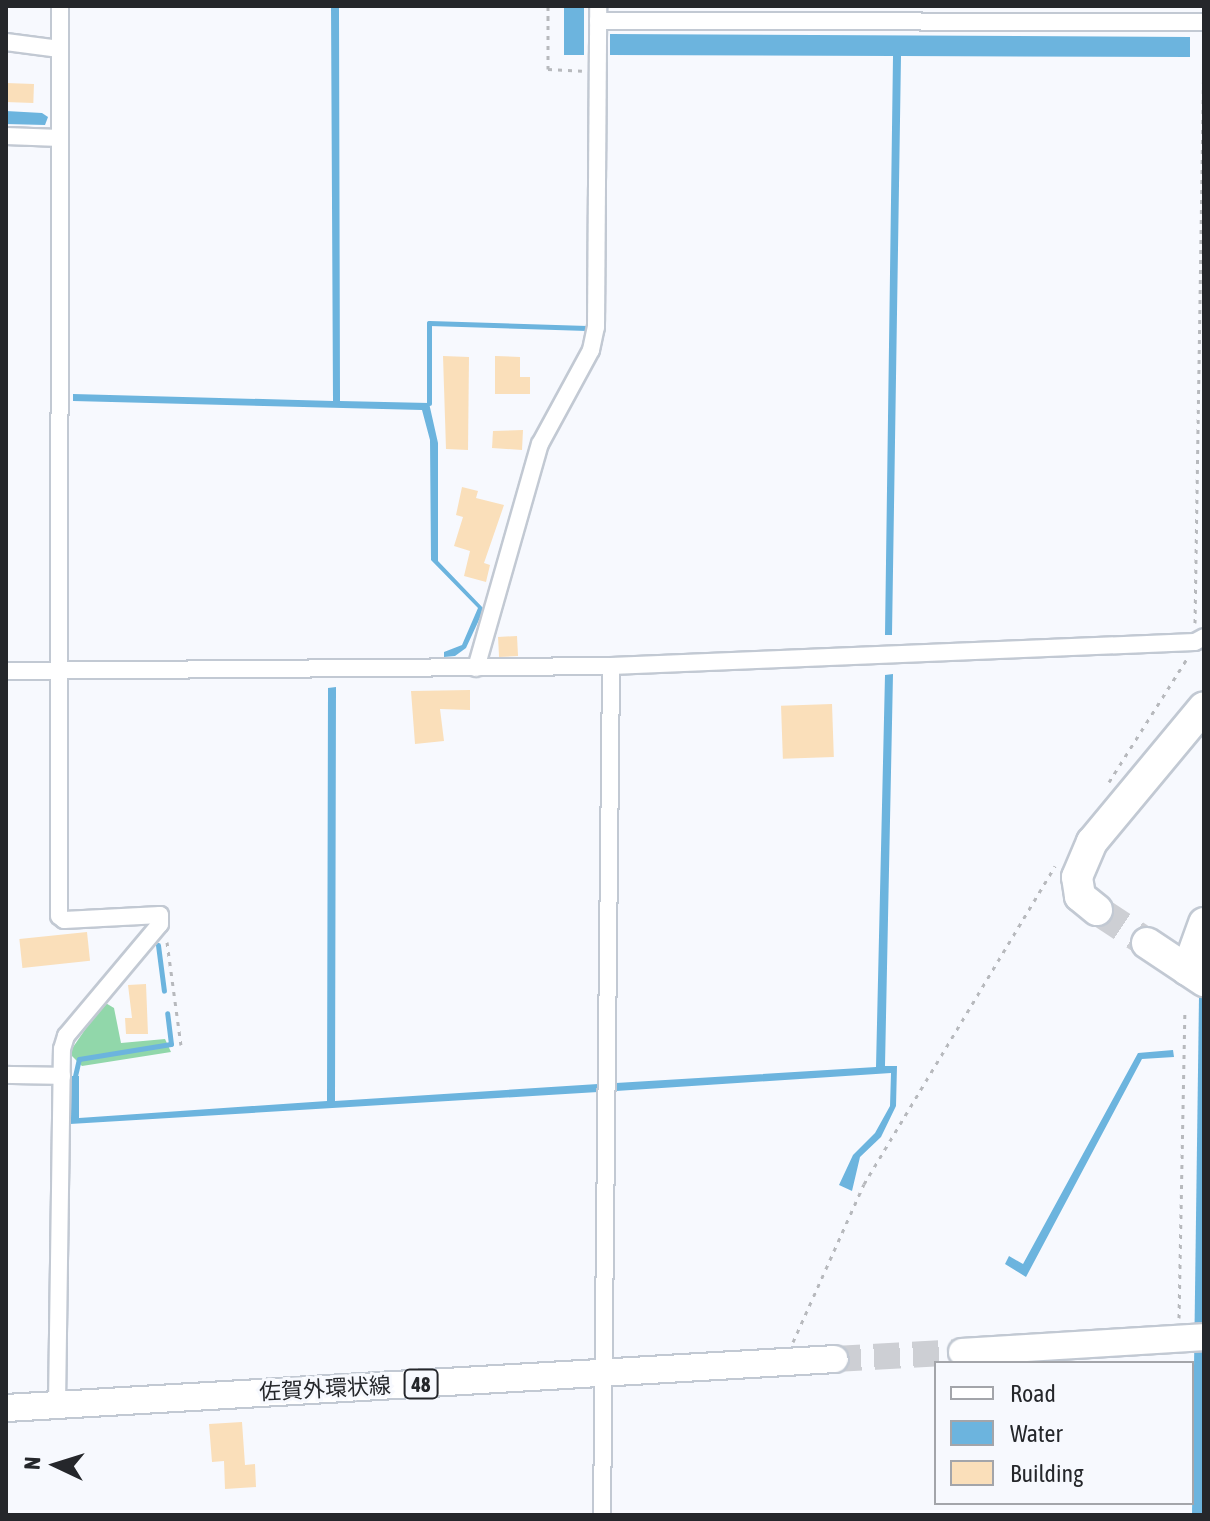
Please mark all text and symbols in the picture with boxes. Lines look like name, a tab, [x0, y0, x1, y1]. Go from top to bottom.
legend	[934, 1361, 1194, 1505]
road number: 48	[403, 1368, 439, 1400]
street label: 佐賀外環状線	[258, 1372, 392, 1406]
text: Road	[1010, 1380, 1056, 1407]
text: Water	[1010, 1420, 1063, 1447]
north arrow	[16, 1425, 96, 1505]
text: N	[19, 1456, 45, 1471]
text: Building	[1010, 1460, 1083, 1487]

